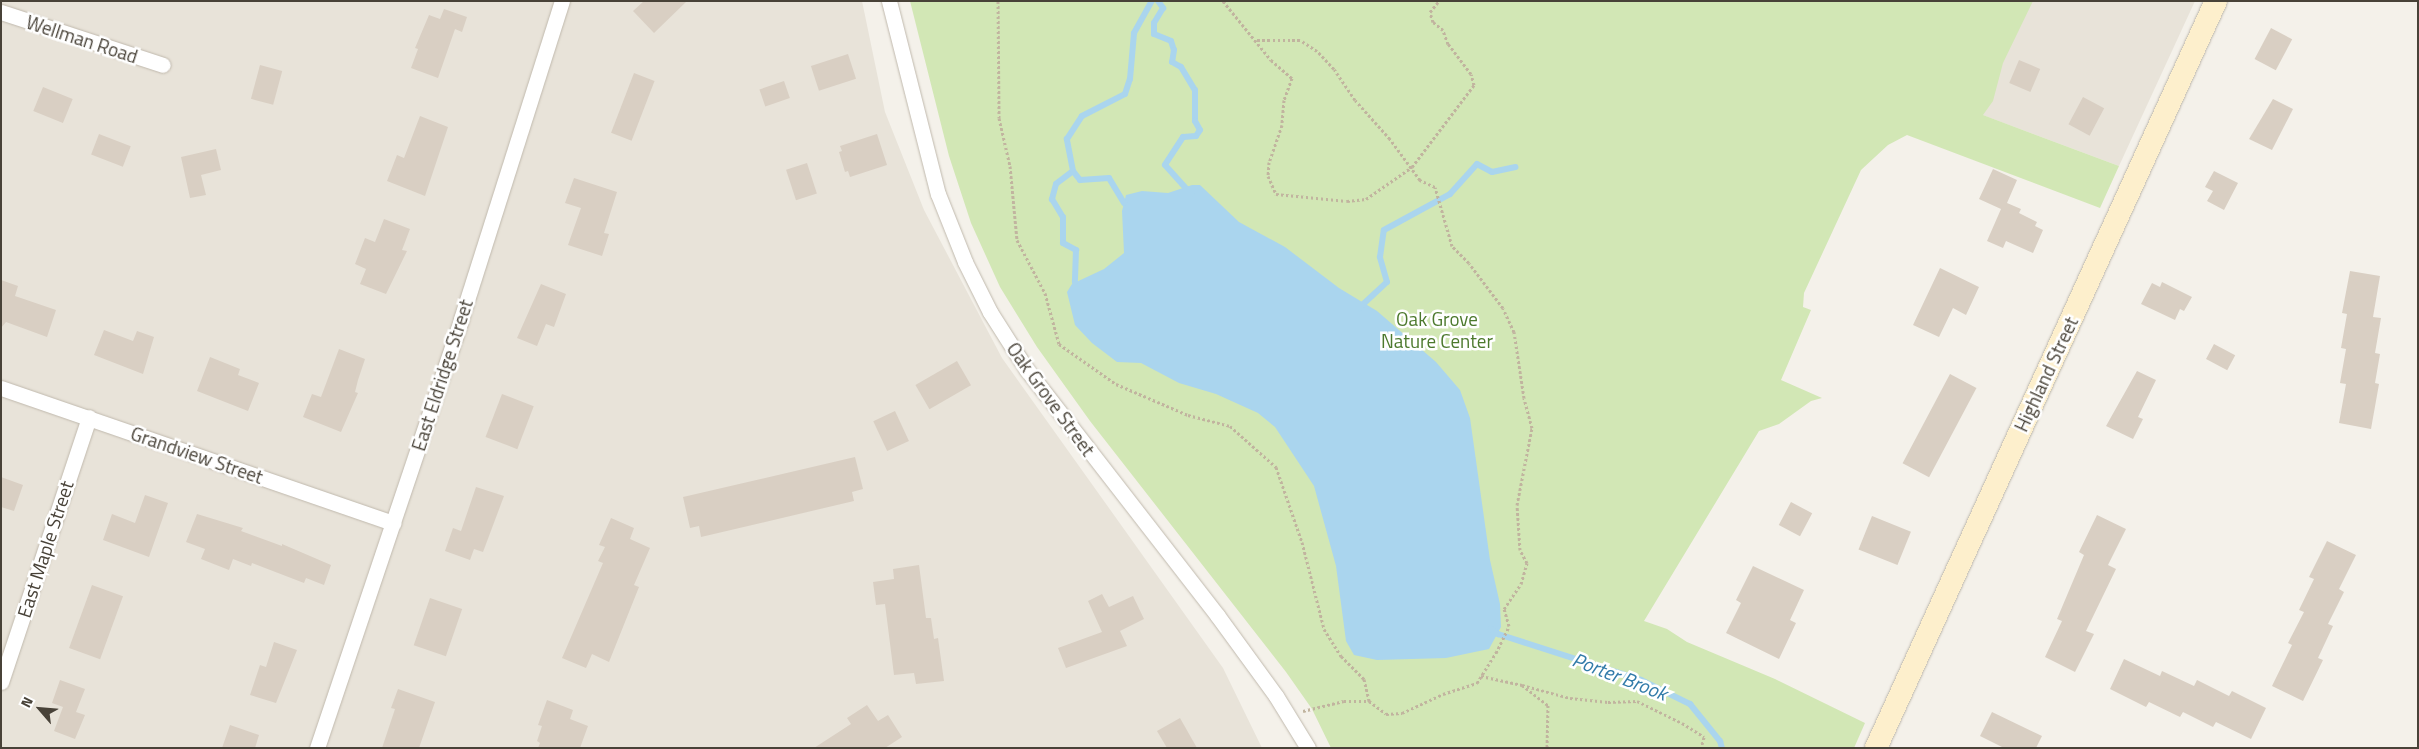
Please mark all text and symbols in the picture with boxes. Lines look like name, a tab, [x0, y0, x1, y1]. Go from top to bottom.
street label: Wellman Road	[23, 10, 141, 68]
street label: East Eldridge Street	[407, 296, 477, 454]
park label: Oak Grove Nature Center	[1381, 308, 1493, 352]
street label: Highland Street	[2009, 313, 2083, 435]
street label: Oak Grove Street	[1002, 338, 1100, 460]
street label: Grandview Street	[128, 422, 266, 488]
street label: East Maple Street	[12, 478, 78, 620]
water label: Porter Brook	[1569, 647, 1671, 705]
north arrow	[15, 684, 65, 734]
text: N	[15, 693, 38, 711]

